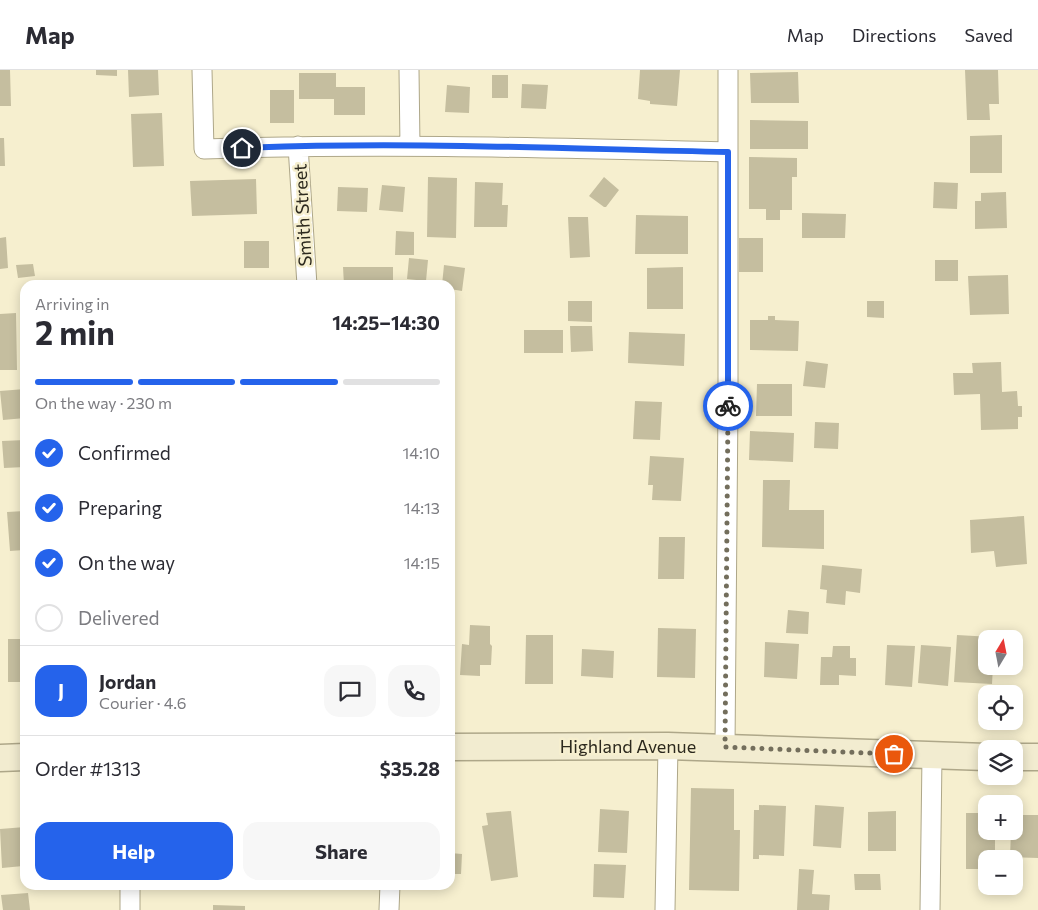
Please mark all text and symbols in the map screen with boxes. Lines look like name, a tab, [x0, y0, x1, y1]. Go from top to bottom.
text: Map	[25, 20, 75, 49]
text: Map	[787, 24, 824, 46]
text: Directions	[852, 24, 936, 46]
text: Saved	[964, 24, 1013, 46]
pin	[221, 127, 263, 169]
icon: home	[228, 134, 256, 162]
street label: Smith Street	[288, 163, 316, 267]
text: Arriving in	[35, 294, 109, 313]
text: 14:25–14:30	[332, 311, 440, 334]
text: 2 min	[35, 312, 115, 352]
courier	[703, 381, 753, 431]
icon: bike	[714, 392, 742, 420]
text: On the way · 230 m	[35, 393, 172, 412]
icon: check	[35, 439, 63, 467]
text: Confirmed	[78, 441, 171, 464]
text: 14:10	[403, 443, 440, 462]
icon: check	[35, 494, 63, 522]
text: Preparing	[78, 496, 162, 519]
text: 14:13	[404, 498, 440, 517]
icon: check	[35, 549, 63, 577]
text: On the way	[78, 551, 175, 574]
text: 14:15	[404, 553, 440, 572]
text: Delivered	[78, 606, 159, 629]
north arrow	[978, 630, 1022, 675]
map controls	[978, 630, 1023, 895]
button: chat	[324, 665, 376, 717]
button: phone	[388, 665, 440, 717]
text: Jordan	[99, 670, 156, 693]
text: J	[58, 679, 64, 702]
button: locate	[978, 685, 1023, 730]
text: Courier · 4.6	[99, 693, 186, 712]
pin	[873, 733, 915, 775]
street label: Highland Avenue	[560, 735, 696, 757]
icon: bag	[880, 740, 908, 768]
button: layers	[978, 740, 1023, 785]
text: Order #1313	[35, 757, 141, 780]
text: $35.28	[380, 757, 440, 780]
button: +	[978, 795, 1023, 840]
button: Help	[35, 822, 233, 880]
button: Share	[243, 822, 440, 880]
button: −	[978, 850, 1023, 895]

